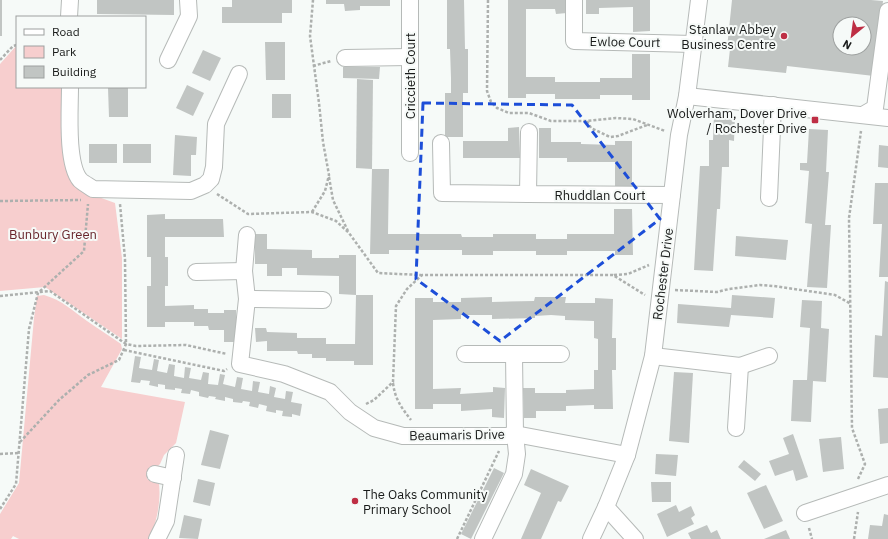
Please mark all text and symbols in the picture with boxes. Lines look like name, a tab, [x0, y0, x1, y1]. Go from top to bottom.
legend	[16, 16, 146, 88]
north arrow	[832, 16, 872, 56]
place label: Stanlaw Abbey Business Centre	[681, 21, 777, 53]
text: Road	[52, 24, 80, 39]
marker: Stanlaw Abbey Business Centre	[779, 31, 789, 41]
street label: Criccieth Court	[402, 33, 419, 119]
street label: Ewloe Court	[589, 33, 661, 51]
text: N	[840, 37, 854, 53]
text: Park	[52, 44, 77, 59]
text: Building	[52, 64, 97, 79]
place label: Wolverham, Dover Drive / Rochester Drive	[667, 105, 807, 137]
marker: Wolverham, Dover Drive / Rochester Drive	[810, 115, 820, 125]
street label: Rhuddlan Court	[554, 187, 646, 204]
park label: Bunbury Green	[9, 226, 97, 243]
street label: Rochester Drive	[649, 227, 677, 321]
street label: Beaumaris Drive	[409, 426, 505, 444]
place label: The Oaks Community Primary School	[363, 486, 488, 518]
marker: The Oaks Community Primary School	[350, 496, 360, 506]

